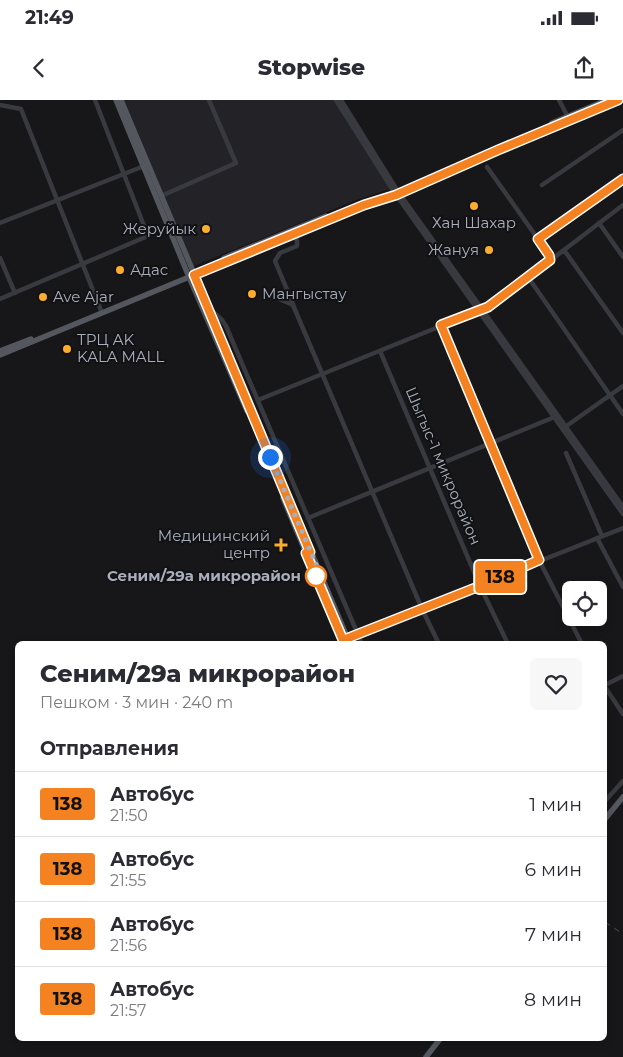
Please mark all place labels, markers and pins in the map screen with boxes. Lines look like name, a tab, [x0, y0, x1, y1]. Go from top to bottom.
marker: Хан Шахар	[468, 200, 480, 212]
place label: Хан Шахар	[432, 213, 516, 232]
place label: Жеруйык	[123, 219, 196, 238]
marker: Жеруйык	[200, 223, 212, 235]
place label: Жануя	[428, 240, 479, 259]
marker: Жануя	[483, 244, 495, 256]
place label: Адас	[130, 260, 168, 279]
marker: Адас	[114, 264, 126, 276]
place label: Мангыстау	[262, 284, 347, 303]
place label: Ave Ajar	[53, 287, 114, 306]
marker: Мангыстау	[246, 288, 258, 300]
marker: Ave Ajar	[37, 291, 49, 303]
place label: ТРЦ AK KALA MALL	[77, 330, 164, 366]
marker: ТРЦ AK KALA MALL	[61, 343, 73, 355]
place label: Медицинский центр	[158, 526, 270, 562]
marker: Медицинский центр	[274, 538, 288, 552]
marker: Сеним/29а микрорайон	[305, 565, 327, 587]
place label: Сеним/29а микрорайон	[107, 566, 301, 585]

